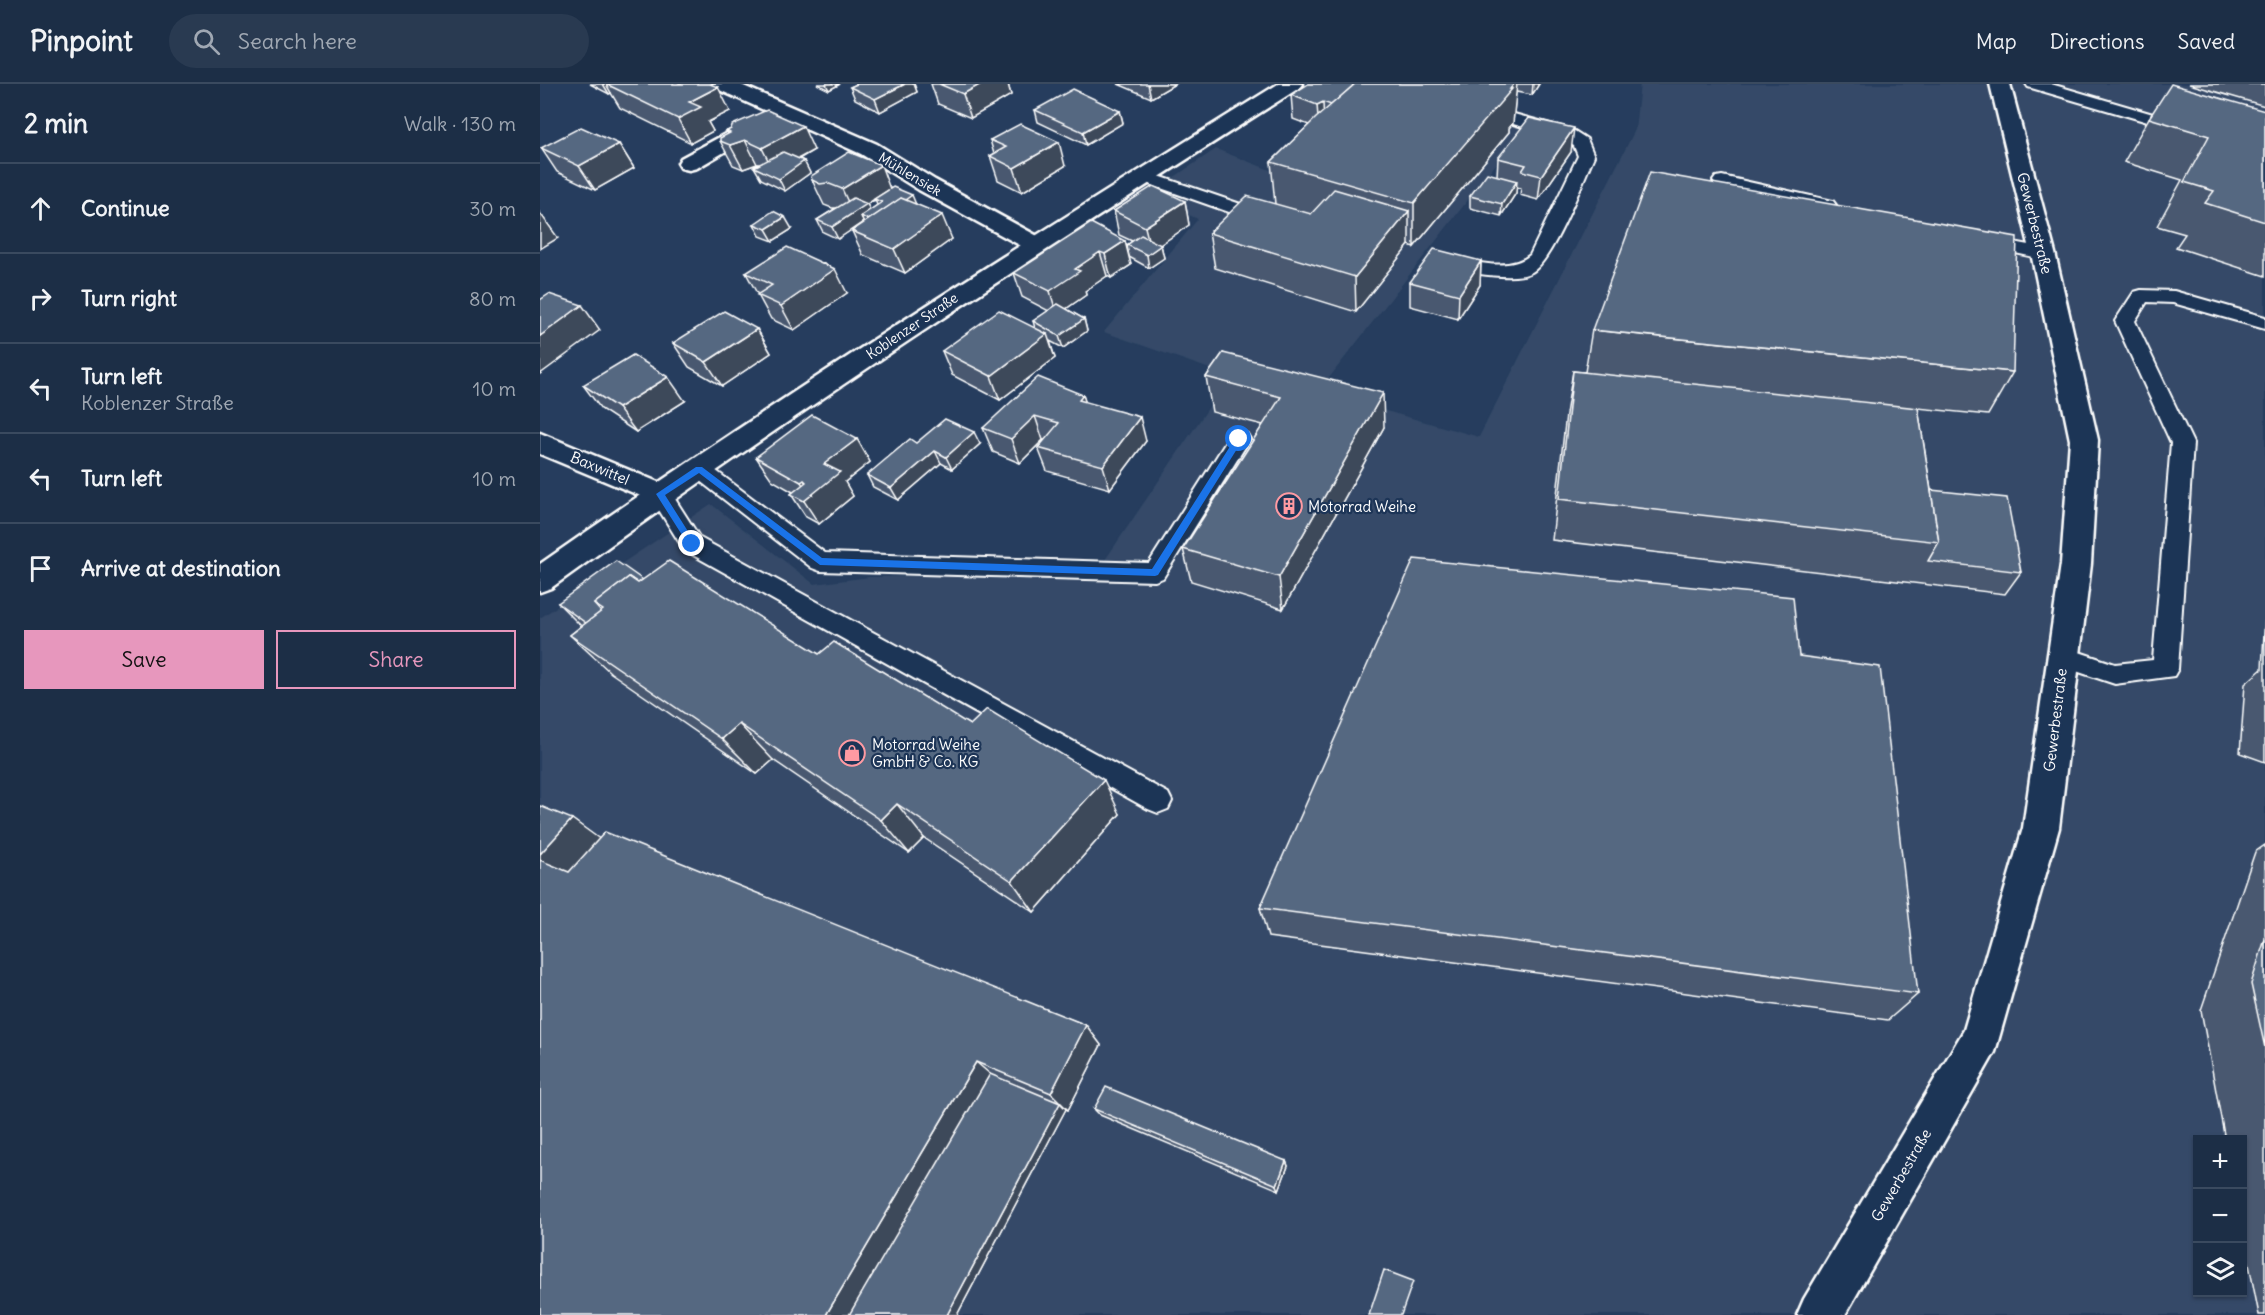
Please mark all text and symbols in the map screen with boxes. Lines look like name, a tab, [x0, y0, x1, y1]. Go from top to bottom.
search box	[169, 14, 589, 68]
text: Pinpoint	[30, 23, 133, 59]
icon: search	[190, 25, 223, 58]
text: Search here	[238, 27, 357, 55]
text: Map	[1976, 28, 2017, 55]
text: Directions	[2050, 28, 2144, 55]
text: Saved	[2177, 28, 2235, 55]
text: 2 min	[24, 107, 88, 140]
text: Walk · 130 m	[404, 111, 516, 136]
street label: Mühlensiek	[875, 148, 945, 200]
street label: Gewerbestraße	[2013, 170, 2057, 276]
icon: ahead	[24, 192, 57, 225]
text: Continue	[81, 194, 170, 222]
text: 30 m	[469, 196, 516, 221]
icon: right	[24, 282, 57, 315]
text: Turn right	[81, 284, 177, 312]
text: 80 m	[469, 286, 516, 311]
street label: Koblenzer Straße	[863, 289, 961, 363]
text: Turn left	[81, 362, 162, 390]
icon: left	[24, 372, 57, 405]
text: 10 m	[473, 376, 516, 401]
text: Koblenzer Straße	[81, 390, 234, 415]
route start	[1225, 425, 1251, 451]
street label: Baxwittel	[568, 447, 632, 489]
icon: left	[24, 462, 57, 495]
text: Turn left	[81, 464, 162, 492]
text: 10 m	[473, 466, 516, 491]
building icon: Motorrad Weihe	[1274, 491, 1304, 521]
place label: Motorrad Weihe	[1308, 497, 1416, 516]
route end	[678, 530, 704, 556]
icon: arrive	[24, 552, 57, 585]
text: Arrive at destination	[81, 554, 281, 582]
button: Save	[24, 630, 264, 689]
button: Share	[276, 630, 516, 689]
street label: Gewerbestraße	[2039, 667, 2071, 773]
place label: Motorrad Weihe GmbH & Co. KG	[872, 735, 980, 771]
shop icon: Motorrad Weihe GmbH & Co. KG	[837, 738, 867, 768]
street label: Gewerbestraße	[1867, 1125, 1935, 1225]
map controls	[2193, 1135, 2247, 1297]
button: +	[2193, 1135, 2247, 1189]
button: −	[2193, 1189, 2247, 1243]
button: layers	[2193, 1243, 2247, 1297]

